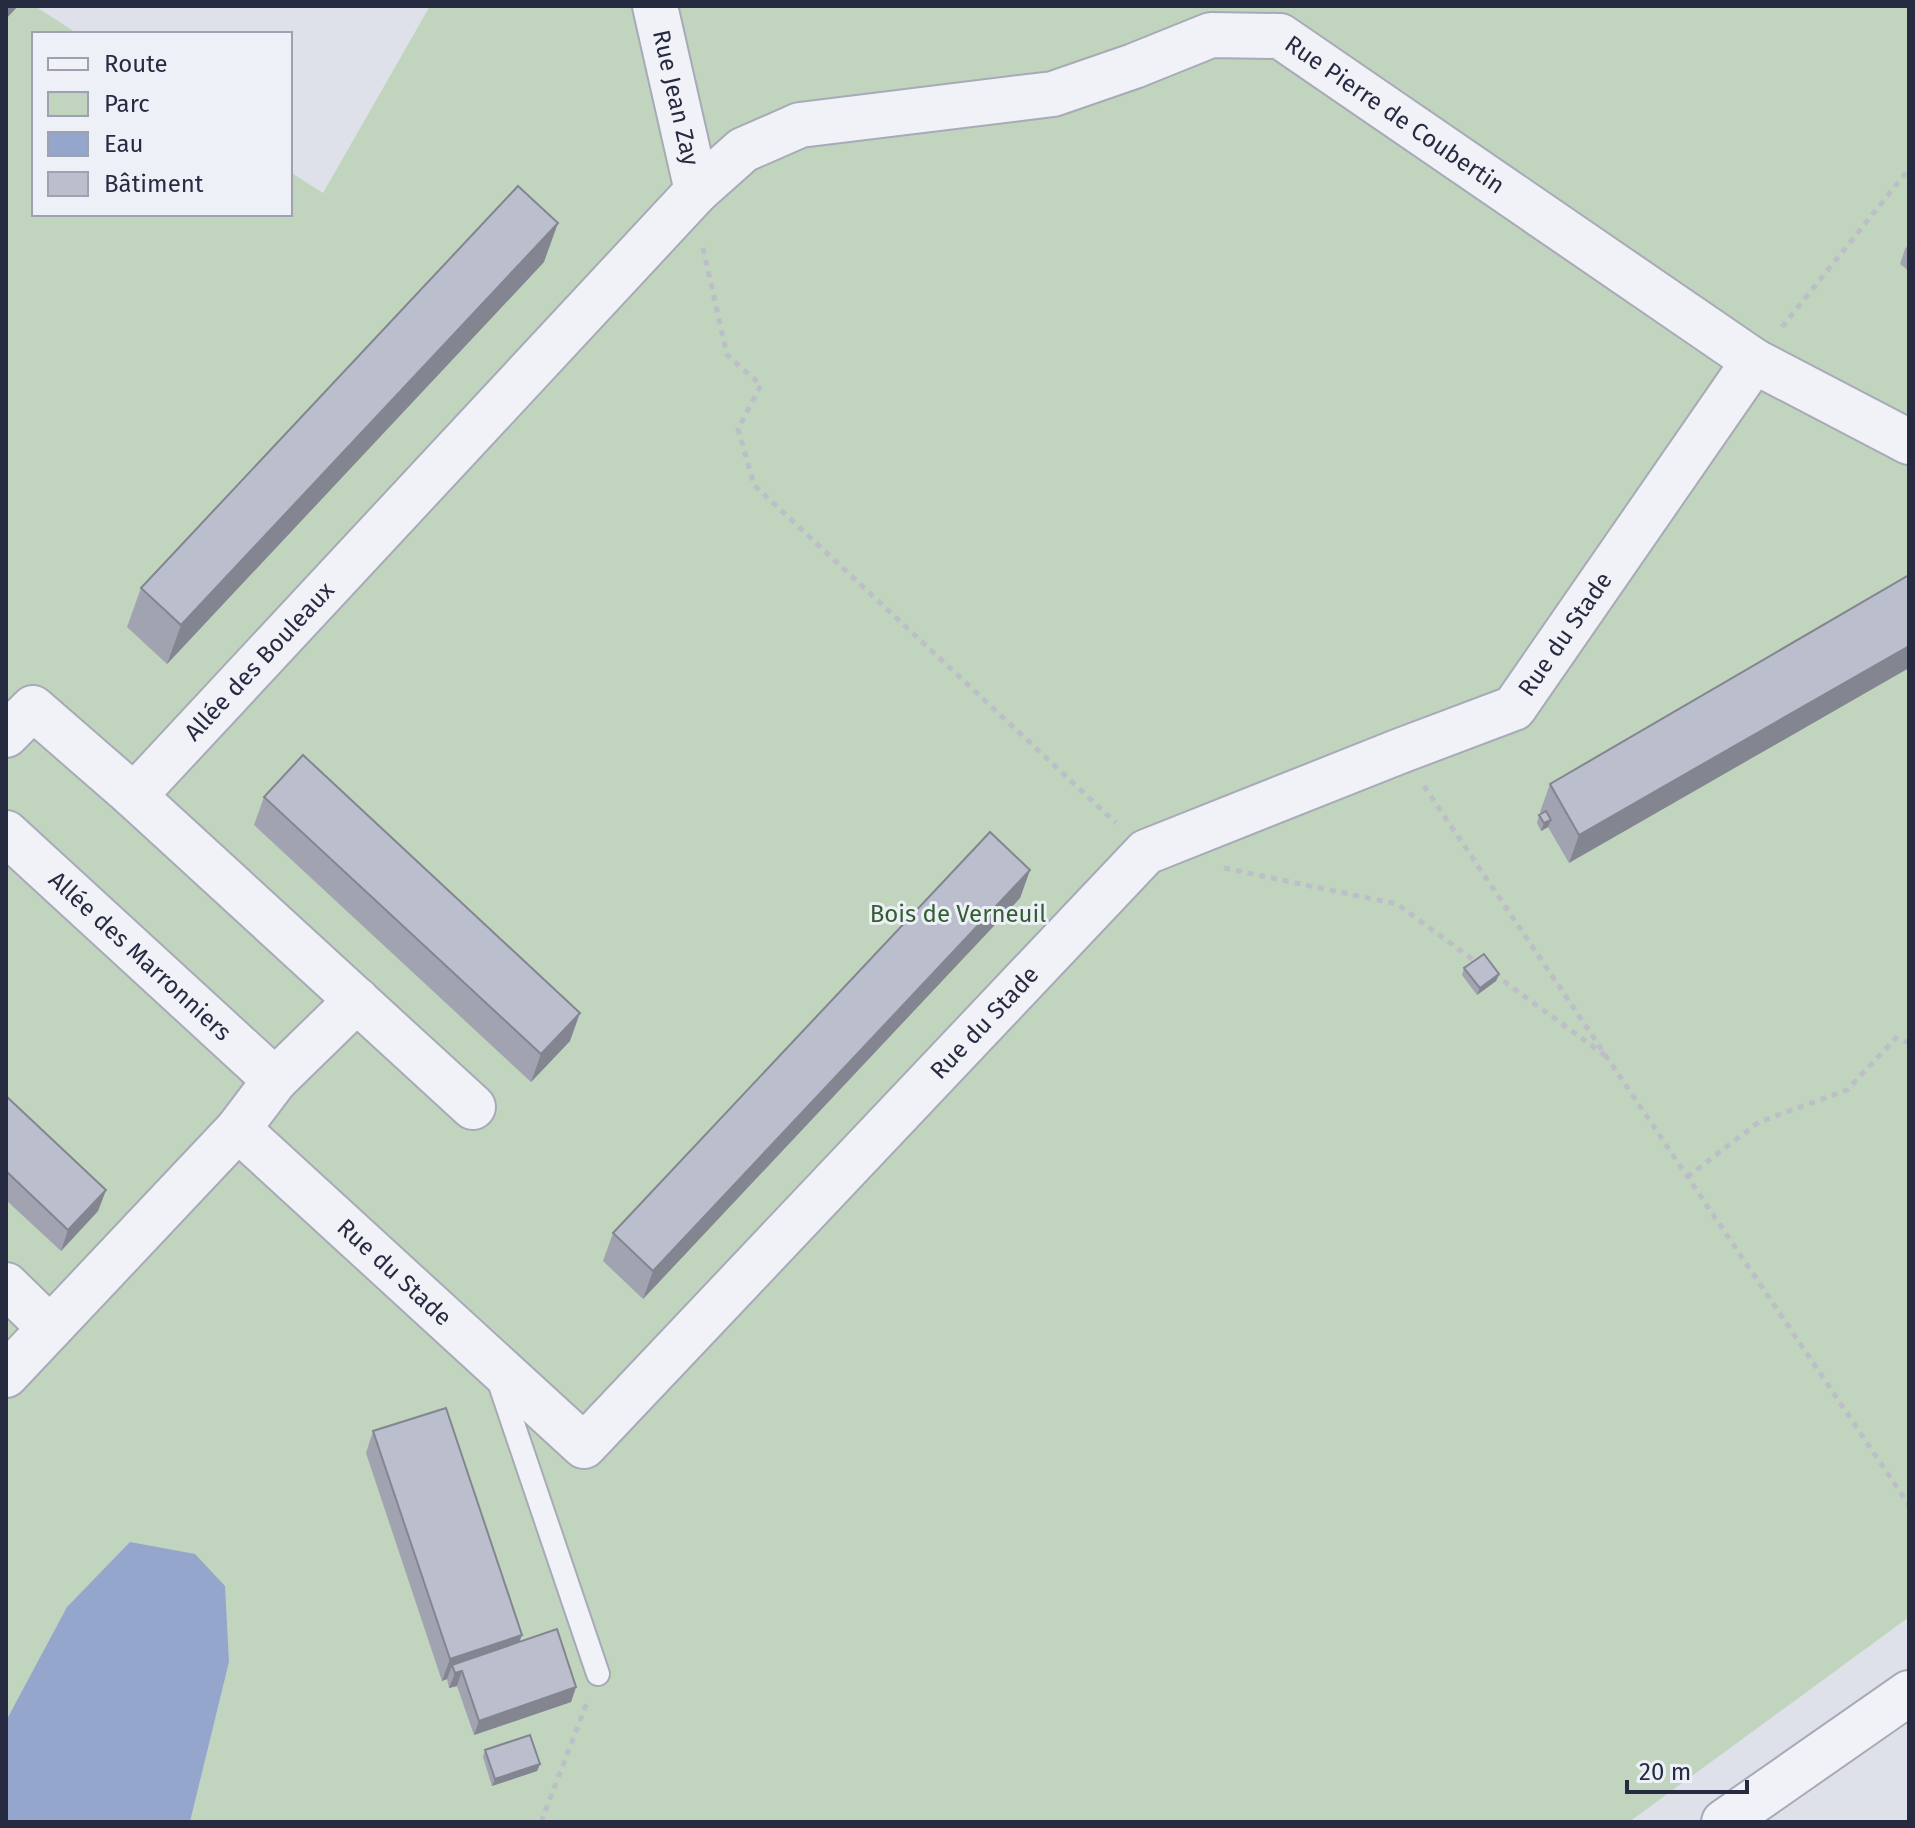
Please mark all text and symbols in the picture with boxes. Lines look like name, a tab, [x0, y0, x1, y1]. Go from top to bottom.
street label: Rue Jean Zay	[647, 27, 705, 168]
street label: Rue Pierre de Coubertin	[1280, 30, 1510, 200]
legend	[32, 32, 292, 216]
text: Route	[104, 50, 168, 78]
text: Parc	[104, 90, 150, 118]
text: Eau	[104, 130, 144, 158]
text: Bâtiment	[104, 170, 204, 198]
street label: Rue du Stade	[1512, 567, 1618, 702]
street label: Allée des Bouleaux	[179, 576, 340, 746]
street label: Allée des Marronniers	[43, 866, 237, 1047]
park label: Bois de Verneuil	[870, 900, 1046, 928]
street label: Rue du Stade	[925, 960, 1044, 1085]
street label: Rue du Stade	[331, 1213, 457, 1331]
scale bar	[1627, 1744, 1747, 1794]
text: 20 m	[1639, 1758, 1691, 1786]

